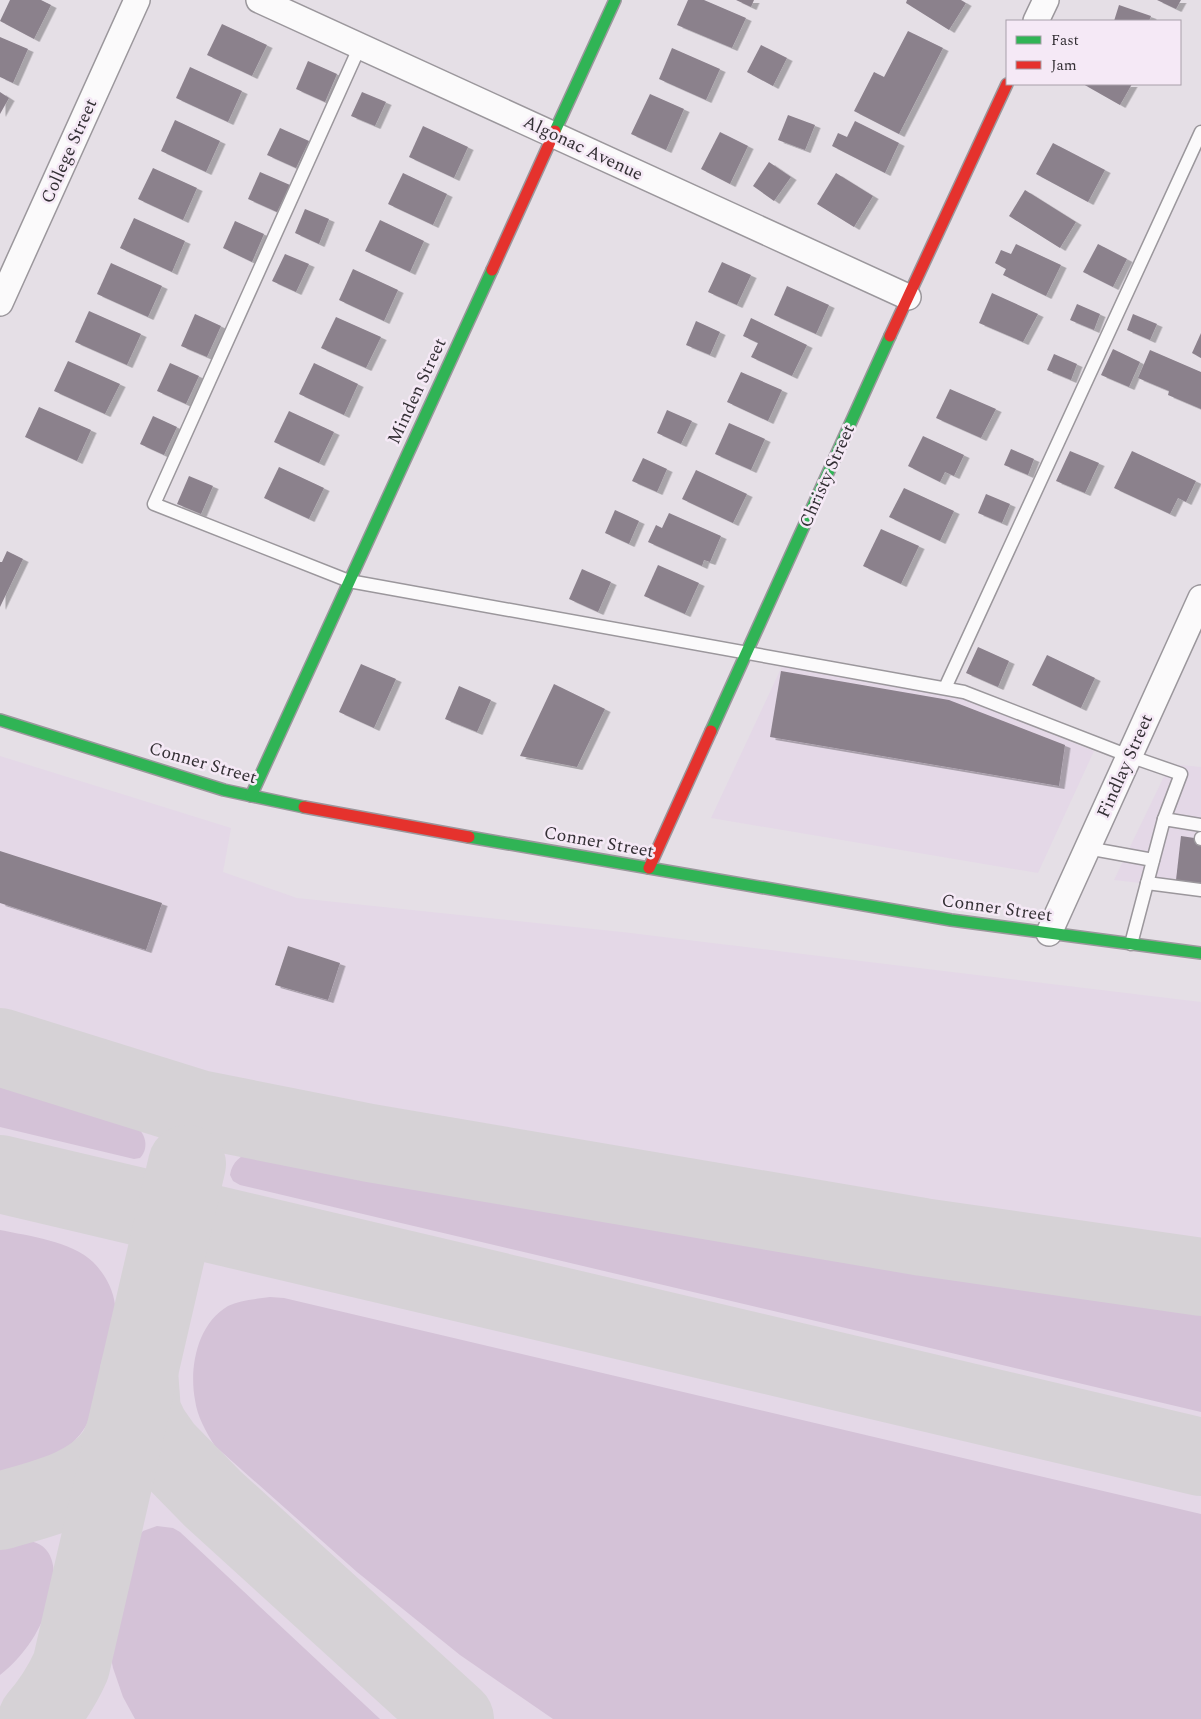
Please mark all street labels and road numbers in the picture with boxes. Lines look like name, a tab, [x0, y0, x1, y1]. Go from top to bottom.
street label: College Street	[34, 94, 104, 208]
street label: Algonac Avenue	[519, 108, 647, 188]
street label: Minden Street	[381, 333, 453, 449]
street label: Christy Street	[792, 420, 862, 532]
street label: Findlay Street	[1090, 710, 1160, 822]
street label: Conner Street	[146, 735, 260, 791]
street label: Conner Street	[542, 819, 656, 865]
street label: Conner Street	[940, 887, 1054, 929]

